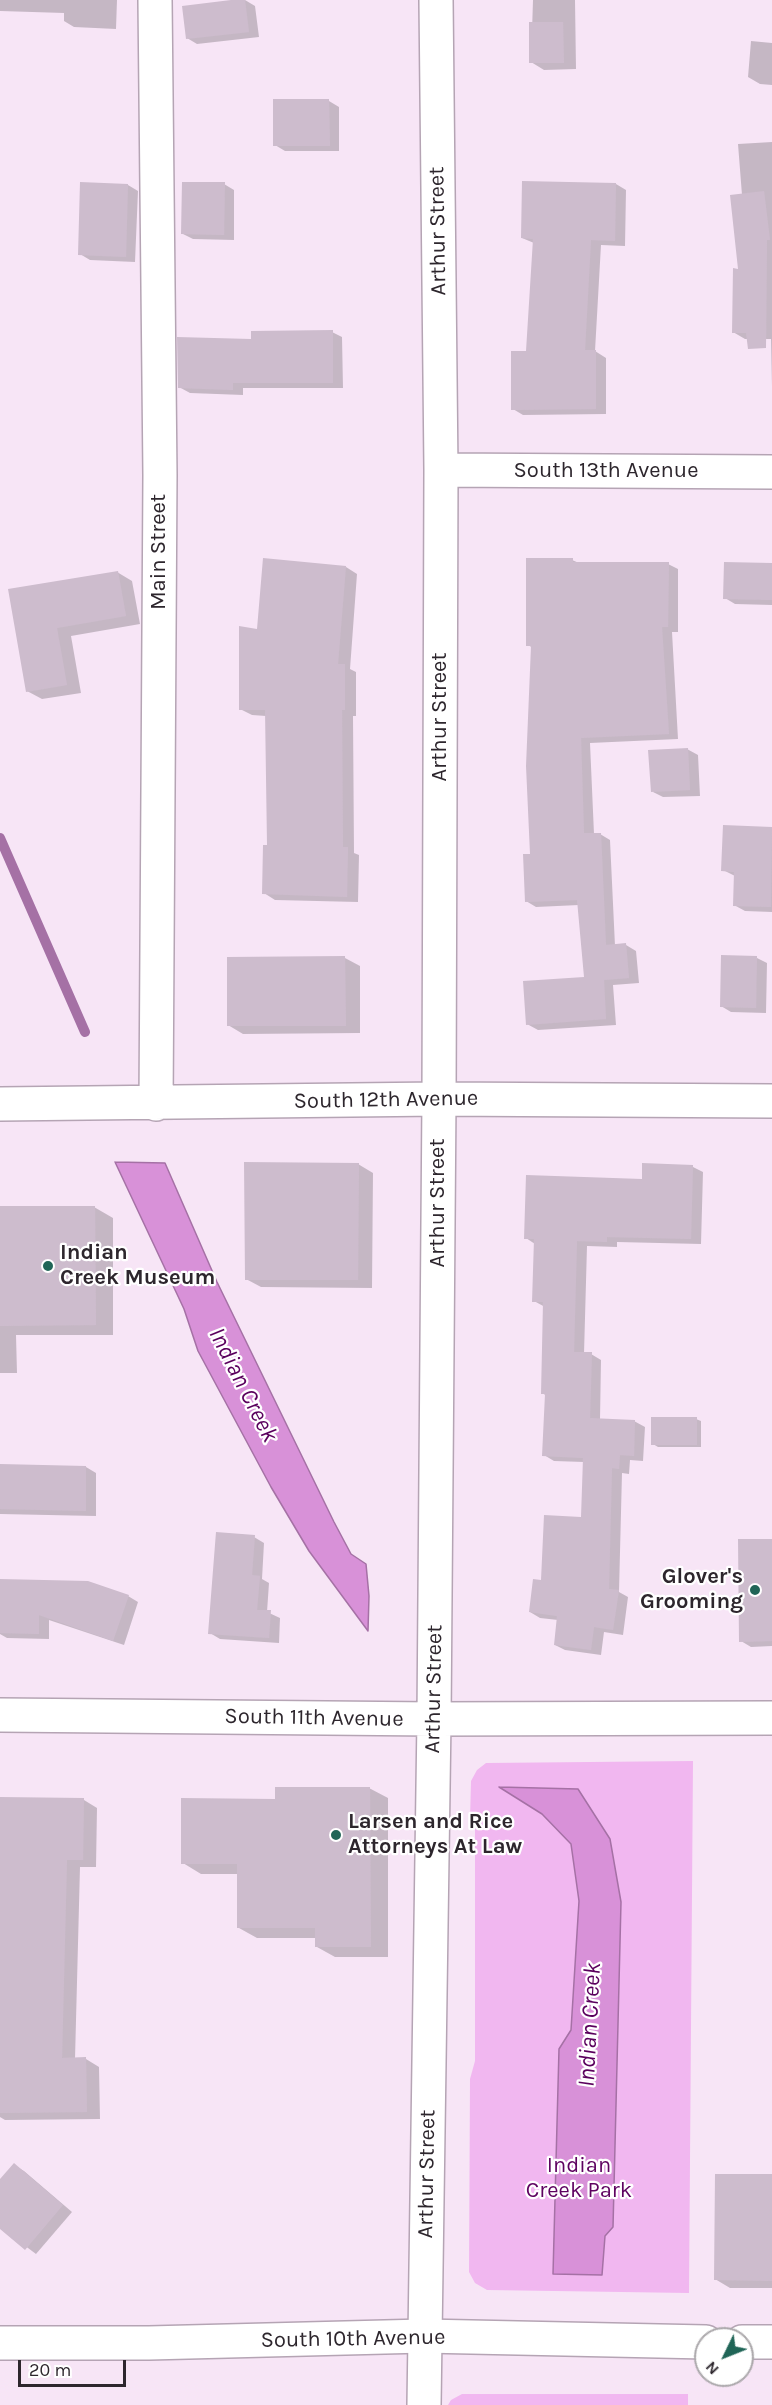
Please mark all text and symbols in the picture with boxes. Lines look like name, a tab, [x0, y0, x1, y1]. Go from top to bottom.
street label: Arthur Street	[424, 166, 452, 296]
street label: South 13th Avenue	[514, 458, 698, 484]
street label: Main Street	[146, 494, 172, 610]
street label: Arthur Street	[427, 652, 453, 782]
street label: South 12th Avenue	[293, 1085, 479, 1115]
street label: Arthur Street	[425, 1138, 451, 1268]
place label: Indian Creek Museum	[60, 1240, 215, 1292]
marker: Indian Creek Museum	[41, 1259, 55, 1273]
water label: Indian Creek	[202, 1323, 284, 1447]
place label: Glover's Grooming	[640, 1564, 743, 1616]
marker: Glover's Grooming	[748, 1583, 762, 1597]
street label: Arthur Street	[420, 1624, 448, 1754]
street label: South 11th Avenue	[224, 1703, 404, 1733]
place label: Larsen and Rice Attorneys At Law	[348, 1809, 522, 1861]
marker: Larsen and Rice Attorneys At Law	[329, 1828, 343, 1842]
water label: Indian Creek	[572, 1962, 608, 2088]
street label: Arthur Street	[413, 2109, 441, 2239]
park label: Indian Creek Park	[526, 2153, 632, 2204]
street label: South 10th Avenue	[260, 2324, 446, 2354]
north arrow	[694, 2327, 754, 2387]
scale bar	[21, 2348, 129, 2386]
text: N	[701, 2358, 723, 2379]
text: 20 m	[29, 2359, 71, 2381]

